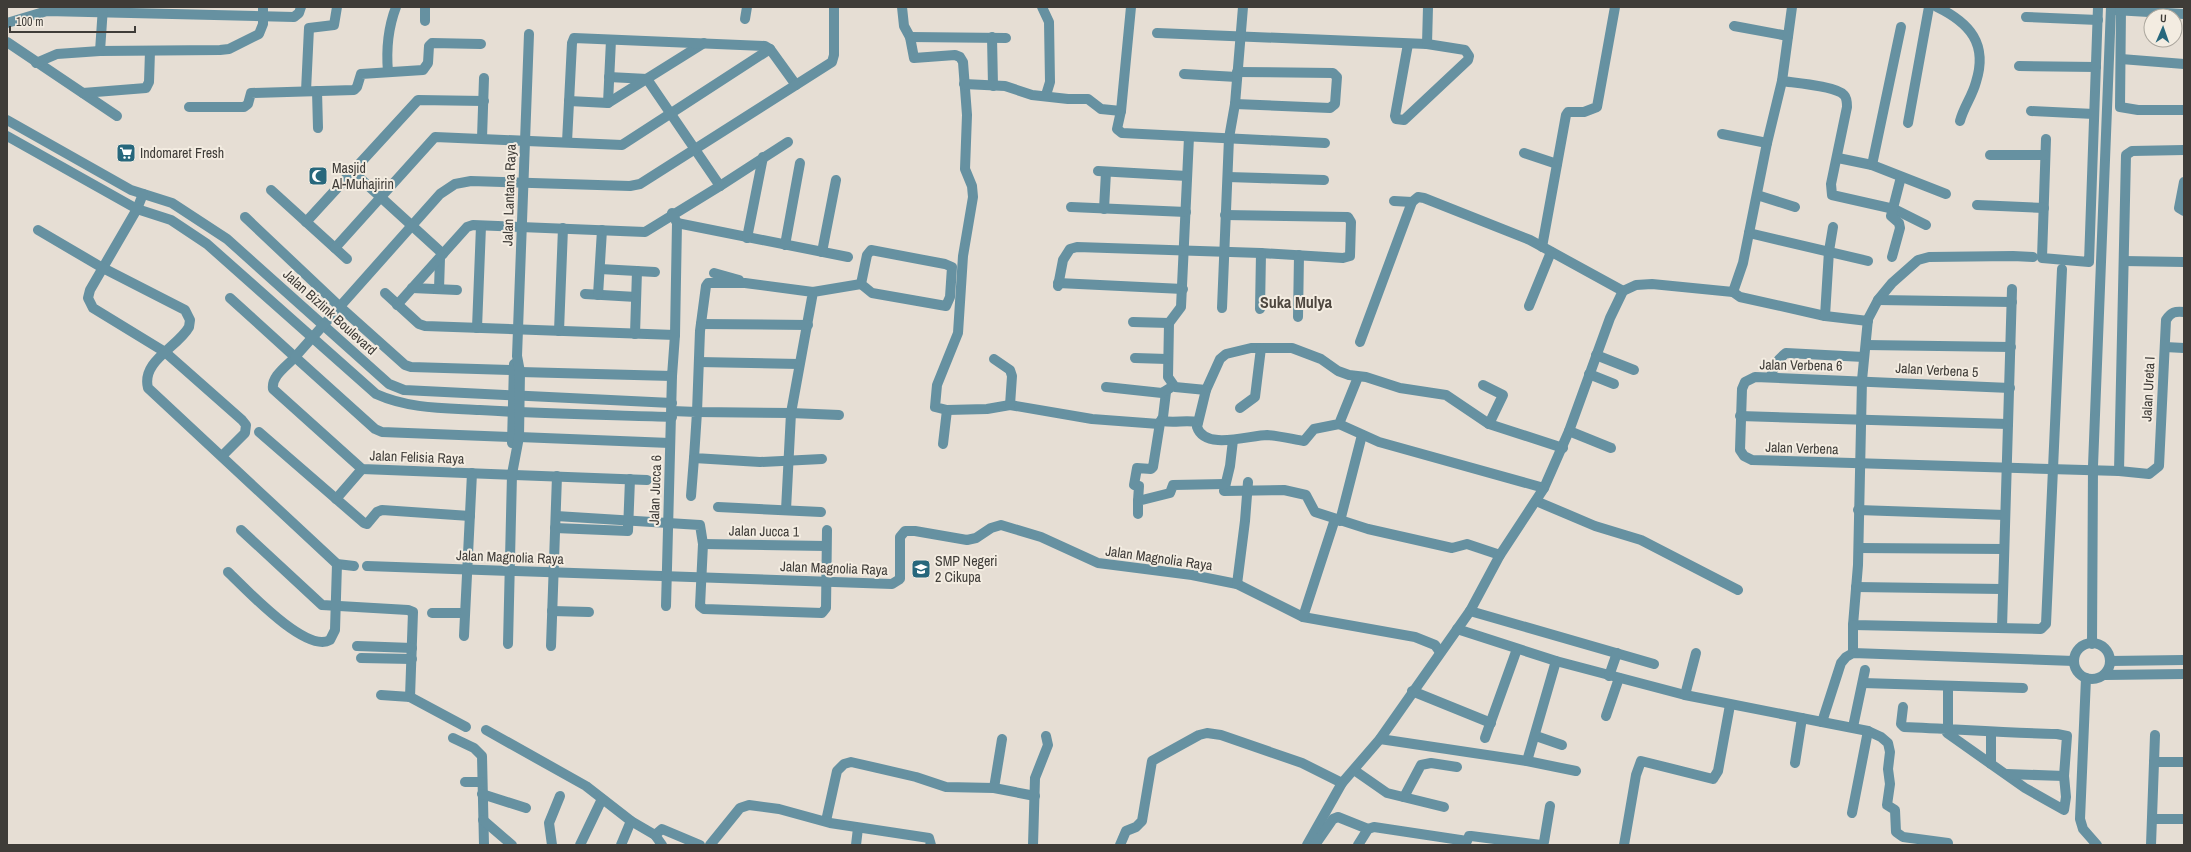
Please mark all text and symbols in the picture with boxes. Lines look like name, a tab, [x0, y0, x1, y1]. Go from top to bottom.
scale bar	[10, 8, 135, 34]
north arrow	[2143, 8, 2183, 48]
text: U	[2160, 11, 2167, 25]
text: 100 m	[16, 14, 43, 30]
supermarket icon: Indomaret Fresh	[115, 142, 137, 164]
street label: Jalan Lantana Raya	[498, 143, 520, 246]
place label: Indomaret Fresh	[140, 144, 224, 162]
place label: Masjid Al-Muhajirin	[331, 159, 394, 193]
mosque icon: Masjid Al-Muhajirin	[307, 165, 329, 187]
street label: Jalan Bizlink Boulevard	[279, 265, 381, 359]
district label: Suka Mulya	[1260, 291, 1333, 313]
street label: Jalan Verbena 6	[1759, 355, 1843, 375]
street label: Jalan Ureta I	[2137, 356, 2159, 422]
street label: Jalan Verbena 5	[1895, 359, 1979, 381]
street label: Jalan Verbena	[1765, 438, 1840, 458]
street label: Jalan Felisia Raya	[369, 446, 465, 468]
street label: Jalan Jucca 6	[645, 455, 665, 525]
street label: Jalan Jucca 1	[729, 521, 800, 541]
street label: Jalan Magnolia Raya	[1104, 542, 1214, 575]
street label: Jalan Magnolia Raya	[456, 546, 565, 568]
place label: SMP Negeri 2 Cikupa	[935, 552, 997, 586]
street label: Jalan Magnolia Raya	[780, 557, 889, 579]
school or university icon: SMP Negeri 2 Cikupa	[910, 558, 932, 580]

